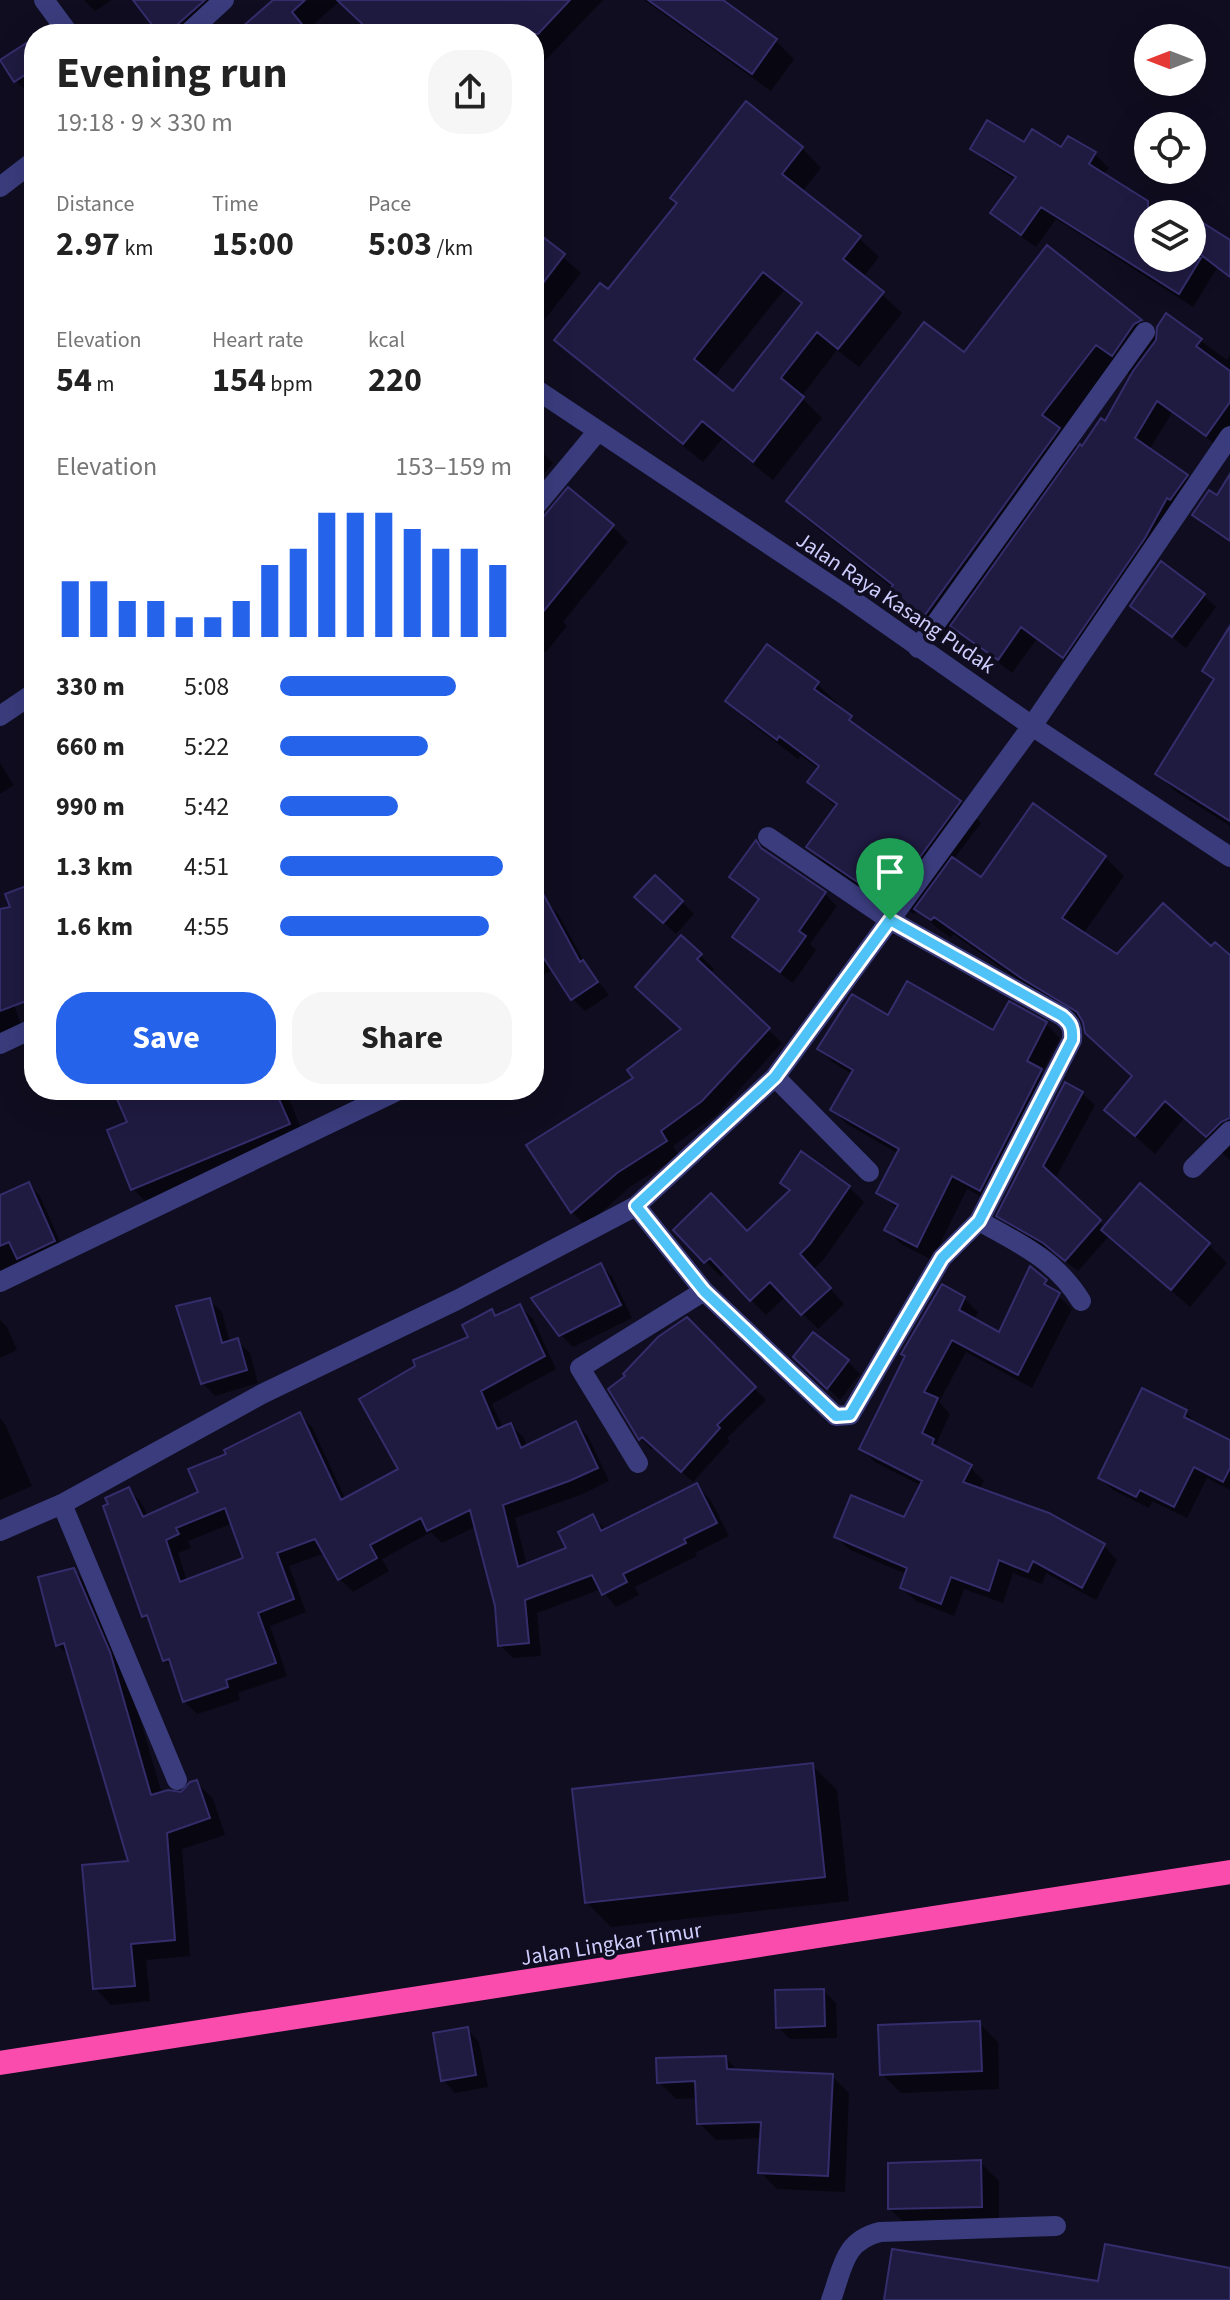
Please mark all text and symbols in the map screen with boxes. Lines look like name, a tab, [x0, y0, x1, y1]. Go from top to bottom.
north arrow	[1134, 24, 1206, 96]
map controls	[1134, 24, 1206, 272]
text: Evening run	[56, 42, 288, 105]
button: share	[428, 50, 512, 134]
text: 19:18 · 9 × 330 m	[56, 104, 233, 141]
button: locate	[1134, 112, 1206, 184]
text: Distance	[56, 188, 134, 220]
text: Time	[212, 188, 258, 220]
text: Pace	[368, 188, 411, 220]
button: layers	[1134, 200, 1206, 272]
text: 2.97	[56, 220, 120, 269]
text: 15:00	[212, 220, 294, 269]
text: 5:03	[368, 220, 432, 269]
text: km	[120, 232, 154, 264]
text: /km	[432, 232, 473, 264]
text: Elevation	[56, 324, 142, 356]
text: Heart rate	[212, 324, 303, 356]
text: kcal	[368, 324, 405, 356]
text: 54	[56, 356, 92, 405]
text: 154	[212, 356, 266, 405]
text: 220	[368, 356, 422, 405]
text: m	[92, 368, 115, 400]
text: bpm	[266, 368, 313, 400]
text: Elevation	[56, 448, 157, 485]
text: 153–159 m	[395, 448, 512, 485]
street label: Jalan Raya Kasang Pudak	[790, 524, 1001, 682]
text: 330 m	[56, 668, 125, 705]
text: 5:08	[184, 668, 229, 705]
text: 660 m	[56, 728, 125, 765]
text: 5:22	[184, 728, 229, 765]
text: 990 m	[56, 788, 125, 825]
text: 5:42	[184, 788, 229, 825]
pin	[856, 838, 924, 920]
text: 1.3 km	[56, 848, 133, 885]
text: 4:51	[184, 848, 229, 885]
icon: arrive	[868, 850, 912, 894]
text: 1.6 km	[56, 908, 133, 945]
text: 4:55	[184, 908, 229, 945]
button: Save	[56, 992, 276, 1084]
button: Share	[292, 992, 512, 1084]
street label: Jalan Lingkar Timur	[518, 1914, 704, 1974]

